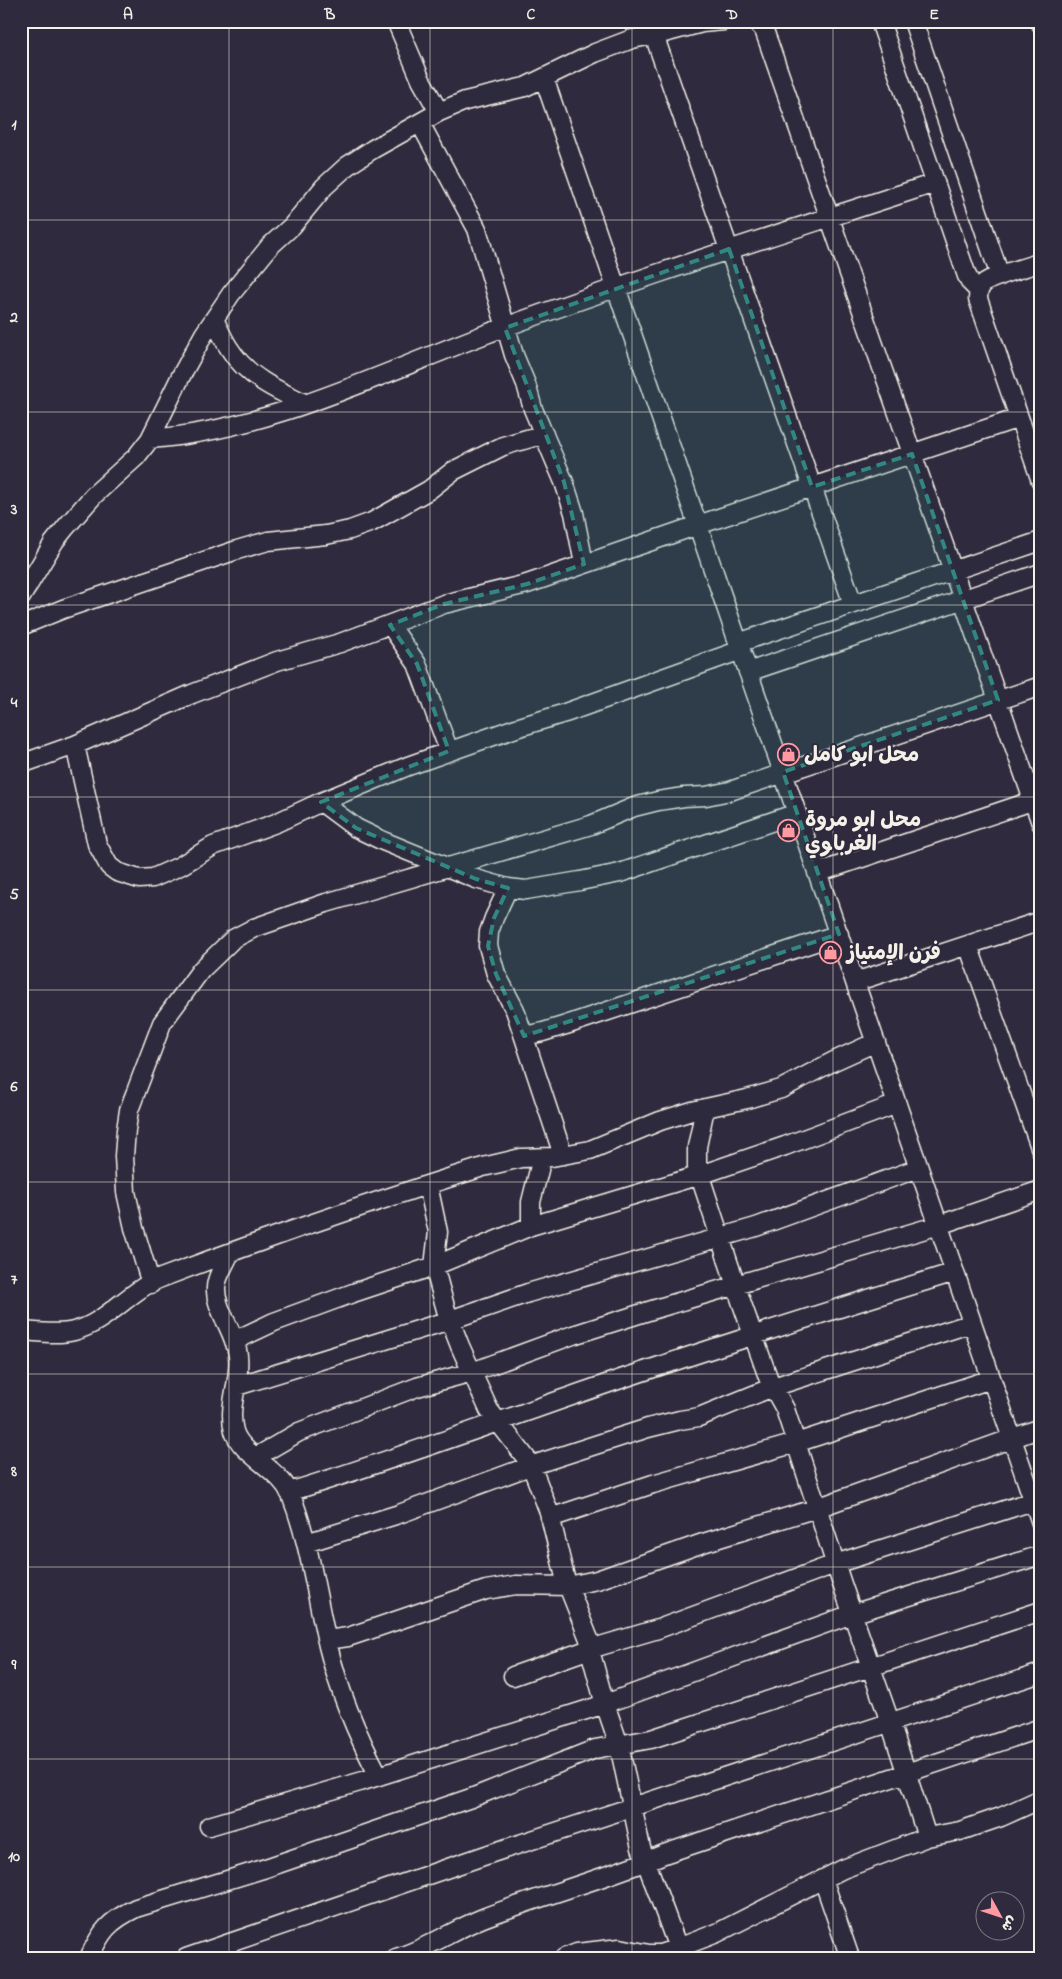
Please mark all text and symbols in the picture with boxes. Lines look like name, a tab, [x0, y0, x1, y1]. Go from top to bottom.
text: A	[123, 3, 133, 27]
text: B	[324, 3, 336, 27]
text: C	[527, 3, 536, 27]
text: D	[725, 3, 738, 27]
text: E	[929, 3, 939, 27]
text: 1	[11, 113, 17, 137]
text: 2	[9, 306, 18, 330]
text: 3	[10, 498, 18, 522]
text: 4	[10, 691, 18, 715]
place label: محل ابو كامل	[804, 741, 919, 771]
shop icon: محل ابو كامل	[776, 742, 800, 766]
place label: محل ابو مروة الغرباوي	[805, 806, 921, 860]
shop icon: محل ابو مروة الغرباوي	[777, 819, 801, 843]
text: 5	[9, 883, 19, 907]
place label: فرن الإمتياز	[845, 939, 941, 969]
shop icon: فرن الإمتياز	[819, 940, 843, 964]
text: 6	[9, 1075, 18, 1099]
text: 7	[11, 1268, 18, 1292]
text: 8	[10, 1460, 17, 1484]
text: 9	[11, 1653, 17, 1677]
text: 10	[8, 1845, 20, 1869]
north arrow	[974, 1892, 1024, 1942]
text: ش	[996, 1911, 1022, 1936]

